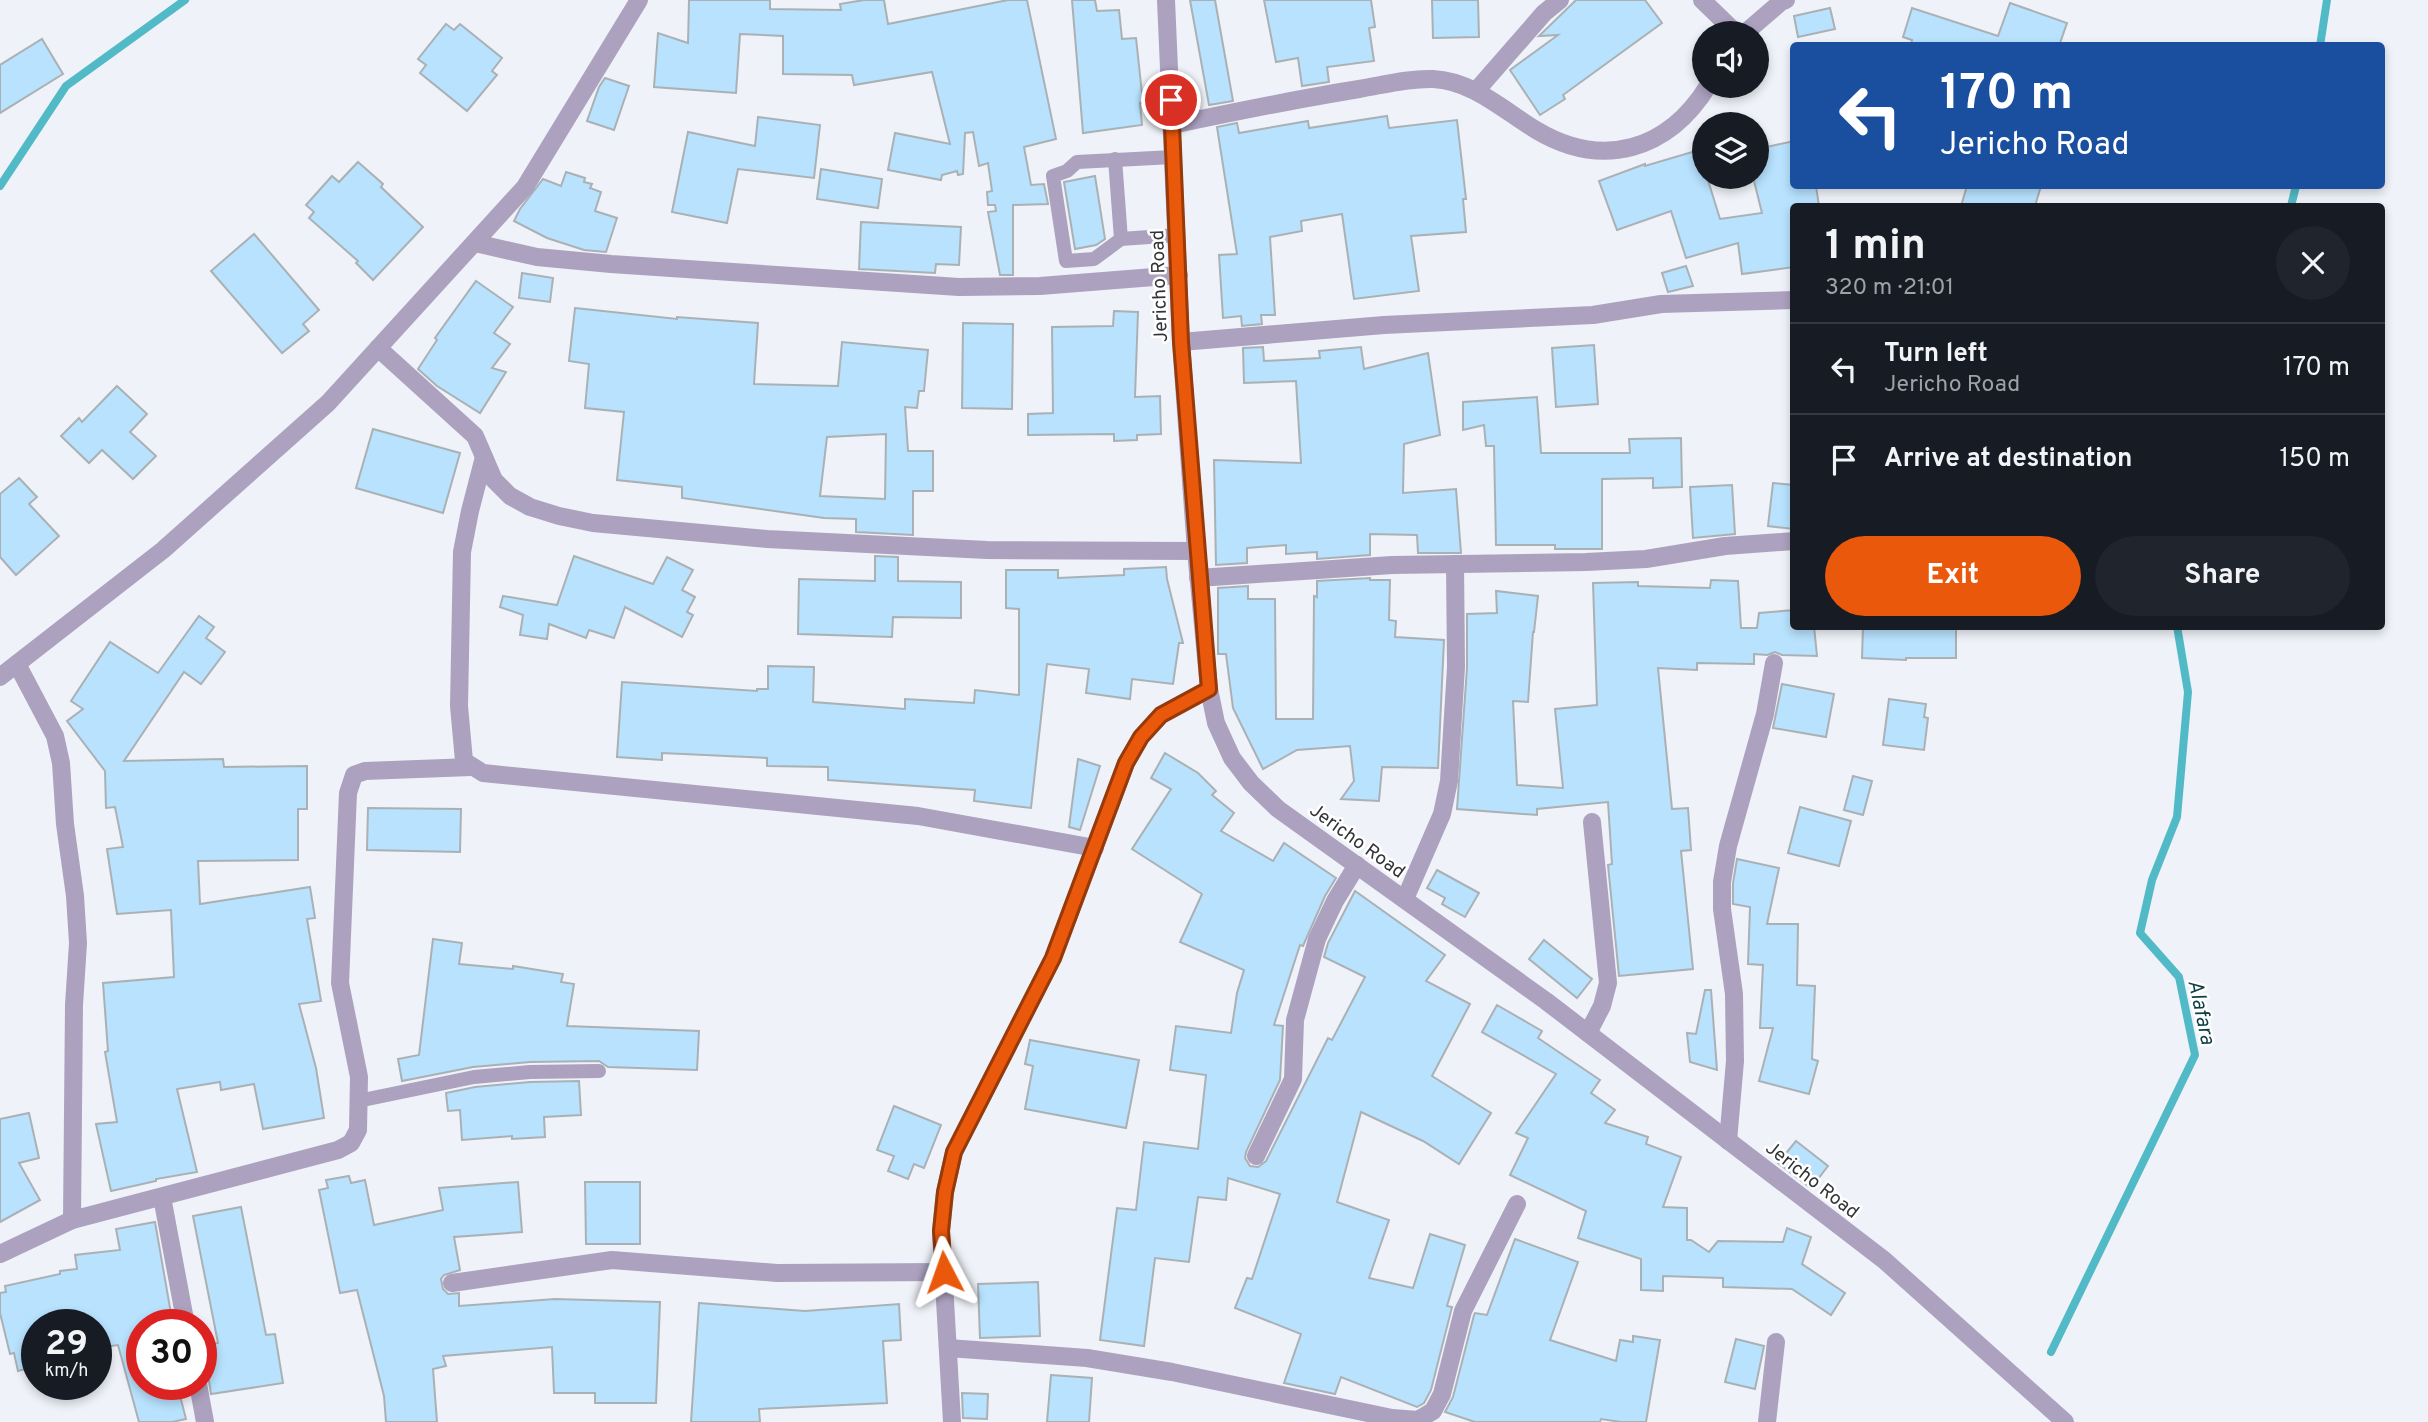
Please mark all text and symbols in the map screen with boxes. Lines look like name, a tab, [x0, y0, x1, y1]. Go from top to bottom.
map controls	[1692, 21, 1769, 189]
button: sound	[1692, 21, 1769, 98]
text: 170 m	[1940, 65, 2073, 127]
pin	[1141, 70, 1201, 130]
icon: left	[1825, 70, 1916, 161]
icon: arrive	[1152, 81, 1190, 119]
button: layers	[1692, 112, 1769, 189]
text: Jericho Road	[1940, 126, 2129, 166]
text: 1 min	[1825, 221, 1926, 274]
button: close	[2276, 226, 2350, 300]
street label: Jericho Road	[1146, 229, 1174, 343]
text: 320 m · 21:01	[1825, 274, 1954, 303]
text: Turn left	[1884, 338, 1988, 371]
icon: left	[1825, 350, 1863, 388]
text: 170 m	[2283, 352, 2350, 385]
text: Jericho Road	[1884, 371, 2020, 400]
icon: arrive	[1825, 441, 1863, 479]
text: Arrive at destination	[1884, 443, 2132, 476]
text: 150 m	[2279, 443, 2350, 476]
button: Exit	[1825, 536, 2081, 616]
button: Share	[2095, 536, 2350, 616]
street label: Jericho Road	[1304, 799, 1409, 884]
water label: Alafara	[2180, 977, 2221, 1047]
street label: Jericho Road	[1760, 1137, 1863, 1225]
position arrow	[907, 1235, 981, 1309]
speed limit sign: 30	[126, 1309, 217, 1400]
text: 29	[45, 1323, 88, 1367]
text: km/h	[45, 1360, 88, 1383]

